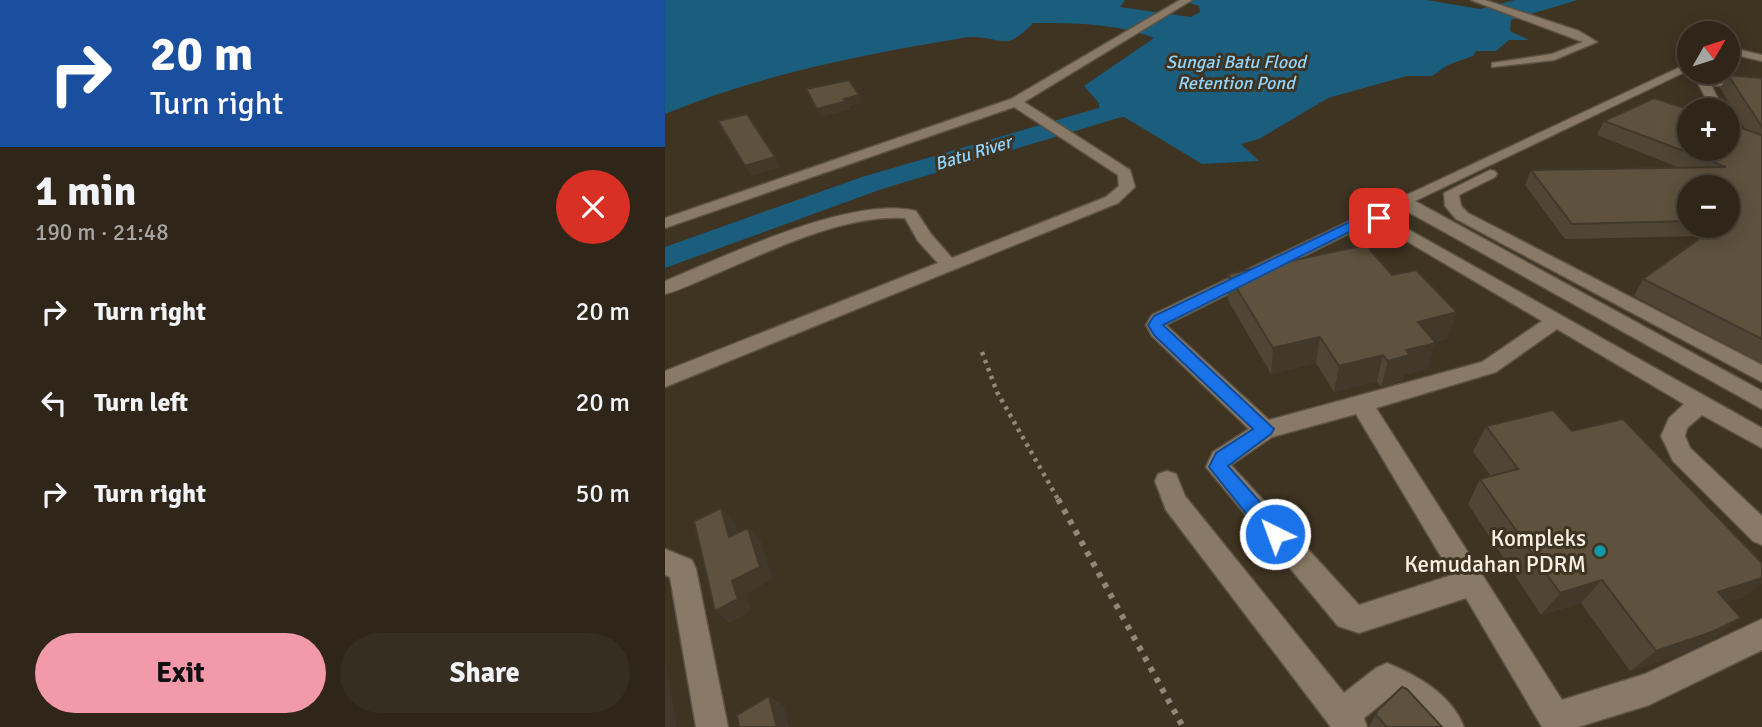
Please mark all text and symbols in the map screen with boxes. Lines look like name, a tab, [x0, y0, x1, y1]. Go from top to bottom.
north arrow	[1677, 21, 1739, 84]
map controls	[1677, 21, 1740, 238]
text: 20 m	[150, 24, 253, 84]
icon: right	[35, 28, 126, 119]
water label: Sungai Batu Flood Retention Pond	[1166, 51, 1308, 94]
text: Turn right	[150, 84, 283, 123]
button: +	[1677, 98, 1740, 161]
water label: Batu River	[932, 130, 1016, 175]
text: 1 min	[35, 166, 136, 217]
button: close	[556, 170, 630, 244]
button: −	[1677, 175, 1740, 238]
pin	[1349, 188, 1409, 248]
icon: arrive	[1360, 199, 1398, 237]
text: 190 m · 21:48	[35, 218, 169, 247]
icon: right	[35, 293, 73, 331]
text: Turn right	[94, 296, 206, 328]
text: 20 m	[575, 296, 630, 328]
icon: left	[35, 384, 73, 422]
text: Turn left	[94, 387, 188, 419]
text: 20 m	[575, 387, 630, 419]
icon: right	[35, 475, 73, 513]
text: Turn right	[94, 478, 206, 510]
text: 50 m	[575, 478, 630, 510]
position arrow	[1238, 497, 1312, 571]
place label: Kompleks Kemudahan PDRM	[1404, 524, 1586, 579]
marker: Kompleks Kemudahan PDRM	[1592, 543, 1608, 559]
button: Exit	[35, 633, 326, 713]
button: Share	[340, 633, 630, 713]

